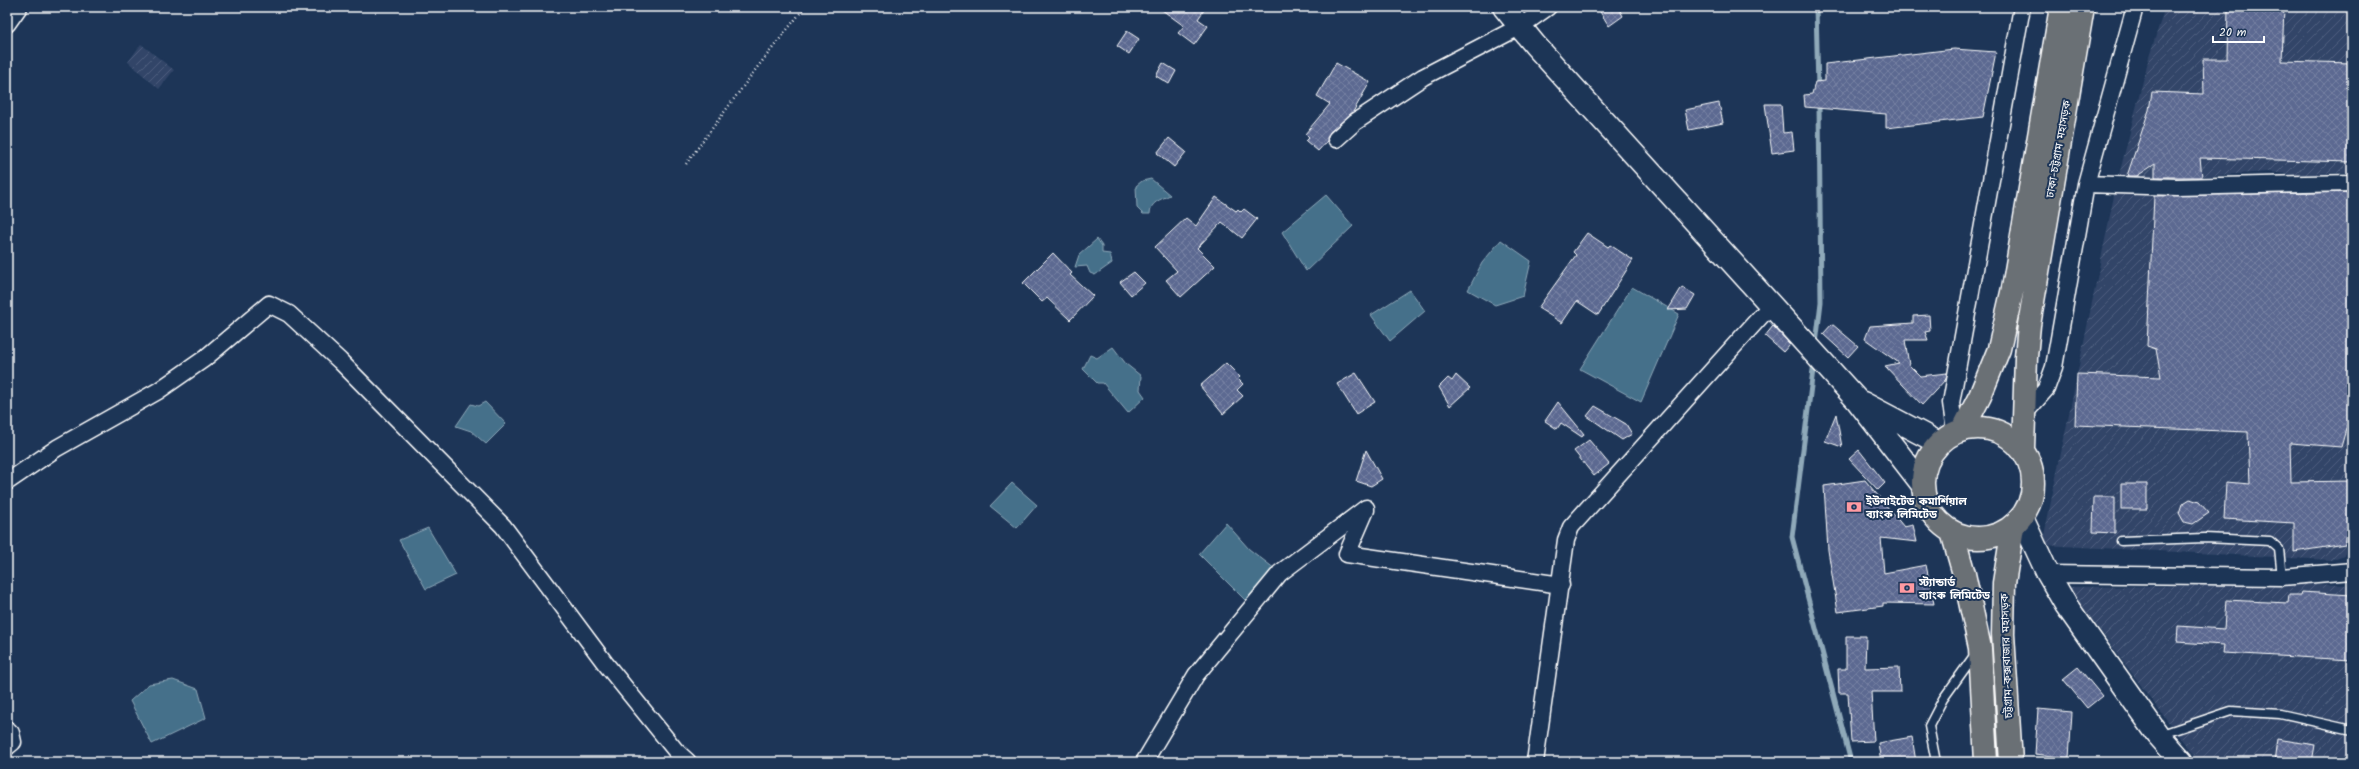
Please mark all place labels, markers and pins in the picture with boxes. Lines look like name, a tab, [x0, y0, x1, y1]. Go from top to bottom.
place label: ইউনাইটেড কমার্শিয়াল ব্যাংক লিমিটেড	[1865, 493, 1967, 524]
bank icon: ইউনাইটেড কমার্শিয়াল ব্যাংক লিমিটেড	[1845, 498, 1863, 516]
place label: স্ট্যান্ডার্ড ব্যাংক লিমিটেড	[1918, 574, 1991, 605]
bank icon: স্ট্যান্ডার্ড ব্যাংক লিমিটেড	[1898, 579, 1916, 597]

